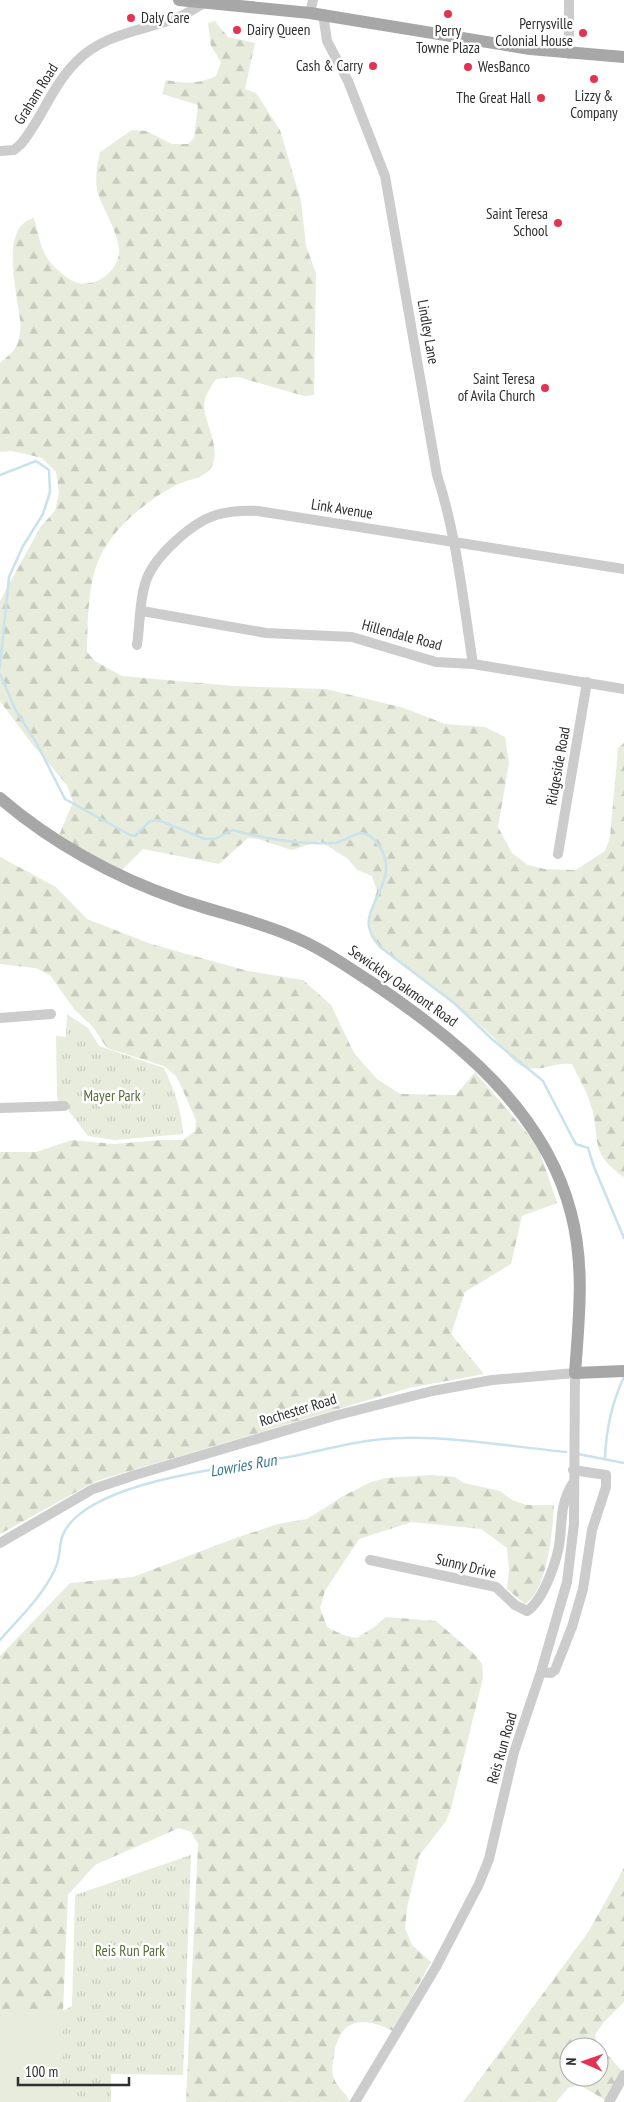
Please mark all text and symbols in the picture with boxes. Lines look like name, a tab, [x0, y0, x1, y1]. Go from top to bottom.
place label: Daly Care	[141, 8, 190, 27]
marker: Perry Towne Plaza	[442, 8, 454, 20]
marker: Daly Care	[125, 12, 137, 24]
place label: Perrysville Colonial House	[495, 14, 573, 50]
place label: Dairy Queen	[247, 20, 310, 39]
place label: Perry Towne Plaza	[416, 21, 480, 57]
marker: Dairy Queen	[231, 24, 243, 36]
marker: Perrysville Colonial House	[577, 27, 589, 39]
place label: Cash & Carry	[296, 56, 363, 75]
place label: WesBanco	[478, 57, 530, 76]
street label: Graham Road	[9, 60, 62, 128]
marker: Cash & Carry	[367, 60, 379, 72]
marker: WesBanco	[462, 61, 474, 73]
marker: Lizzy & Company	[588, 73, 600, 85]
place label: Lizzy & Company	[570, 86, 618, 122]
place label: The Great Hall	[456, 88, 532, 107]
marker: The Great Hall	[535, 92, 547, 104]
place label: Saint Teresa School	[486, 204, 548, 240]
marker: Saint Teresa School	[552, 217, 564, 229]
street label: Lindley Lane	[413, 298, 444, 366]
place label: Saint Teresa of Avila Church	[458, 369, 535, 405]
marker: Saint Teresa of Avila Church	[539, 382, 551, 394]
street label: Link Avenue	[310, 494, 374, 523]
street label: Hillendale Road	[360, 615, 444, 654]
street label: Ridgeside Road	[541, 725, 574, 807]
street label: Sewickley Oakmont Road	[345, 941, 462, 1030]
park label: Mayer Park	[84, 1086, 141, 1105]
street label: Rochester Road	[257, 1389, 339, 1430]
water label: Lowries Run	[208, 1449, 279, 1481]
street label: Sunny Drive	[434, 1549, 498, 1582]
street label: Reis Run Road	[482, 1710, 521, 1786]
park label: Reis Run Park	[95, 1941, 165, 1960]
north arrow	[559, 2037, 609, 2087]
scale bar	[18, 2054, 129, 2086]
text: N	[562, 2057, 580, 2066]
text: 100 m	[25, 2062, 58, 2081]

